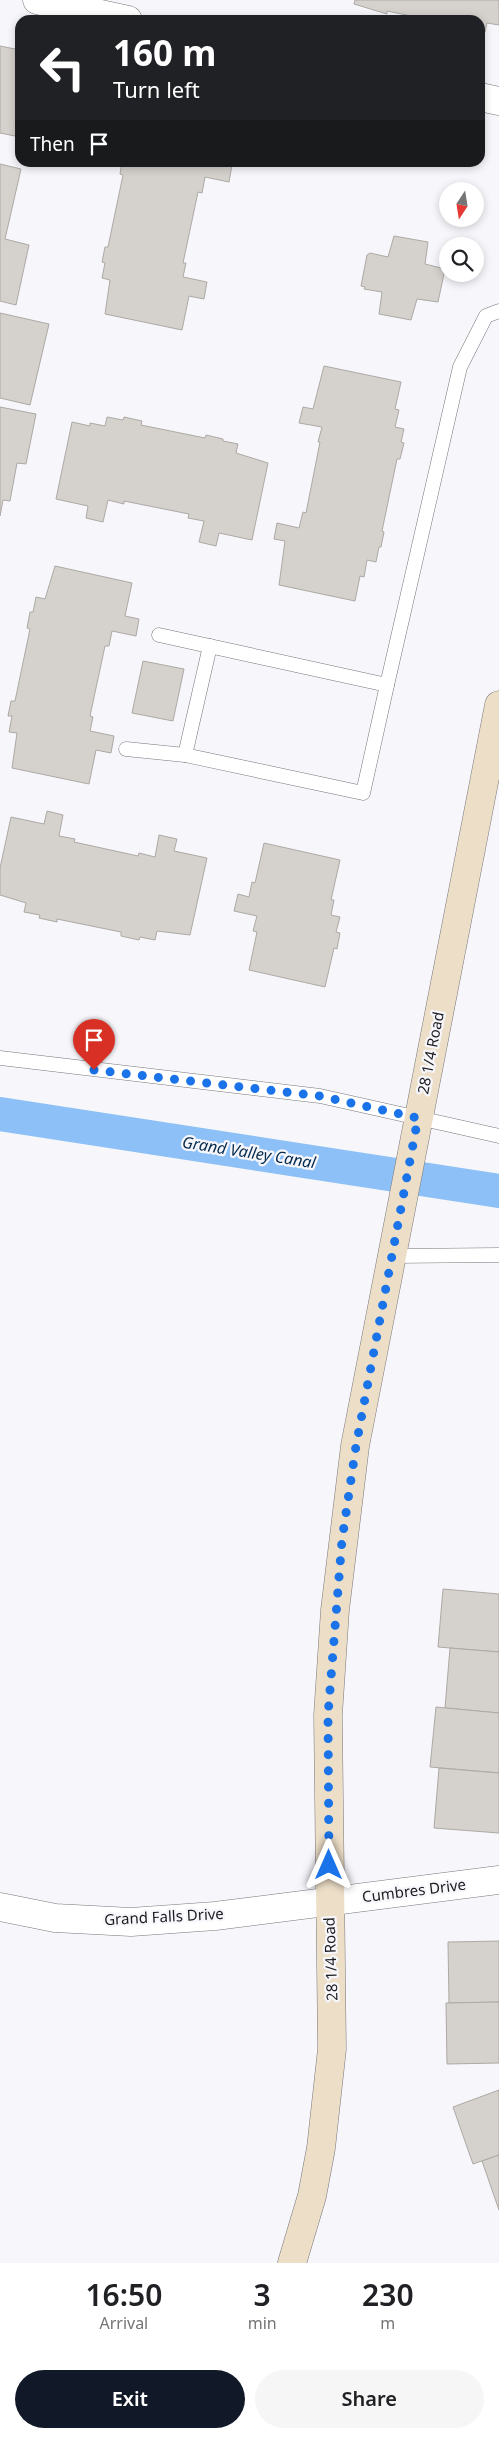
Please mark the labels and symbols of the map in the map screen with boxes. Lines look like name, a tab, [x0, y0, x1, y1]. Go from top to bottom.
north arrow	[439, 182, 484, 228]
street label: 28 1/4 Road	[412, 1010, 448, 1096]
pin	[73, 1019, 115, 1070]
water label: Grand Valley Canal	[181, 1131, 318, 1174]
position arrow	[302, 1838, 354, 1890]
street label: Cumbres Drive	[361, 1874, 467, 1906]
street label: Grand Falls Drive	[104, 1903, 224, 1929]
street label: 28 1/4 Road	[319, 1917, 341, 2001]

